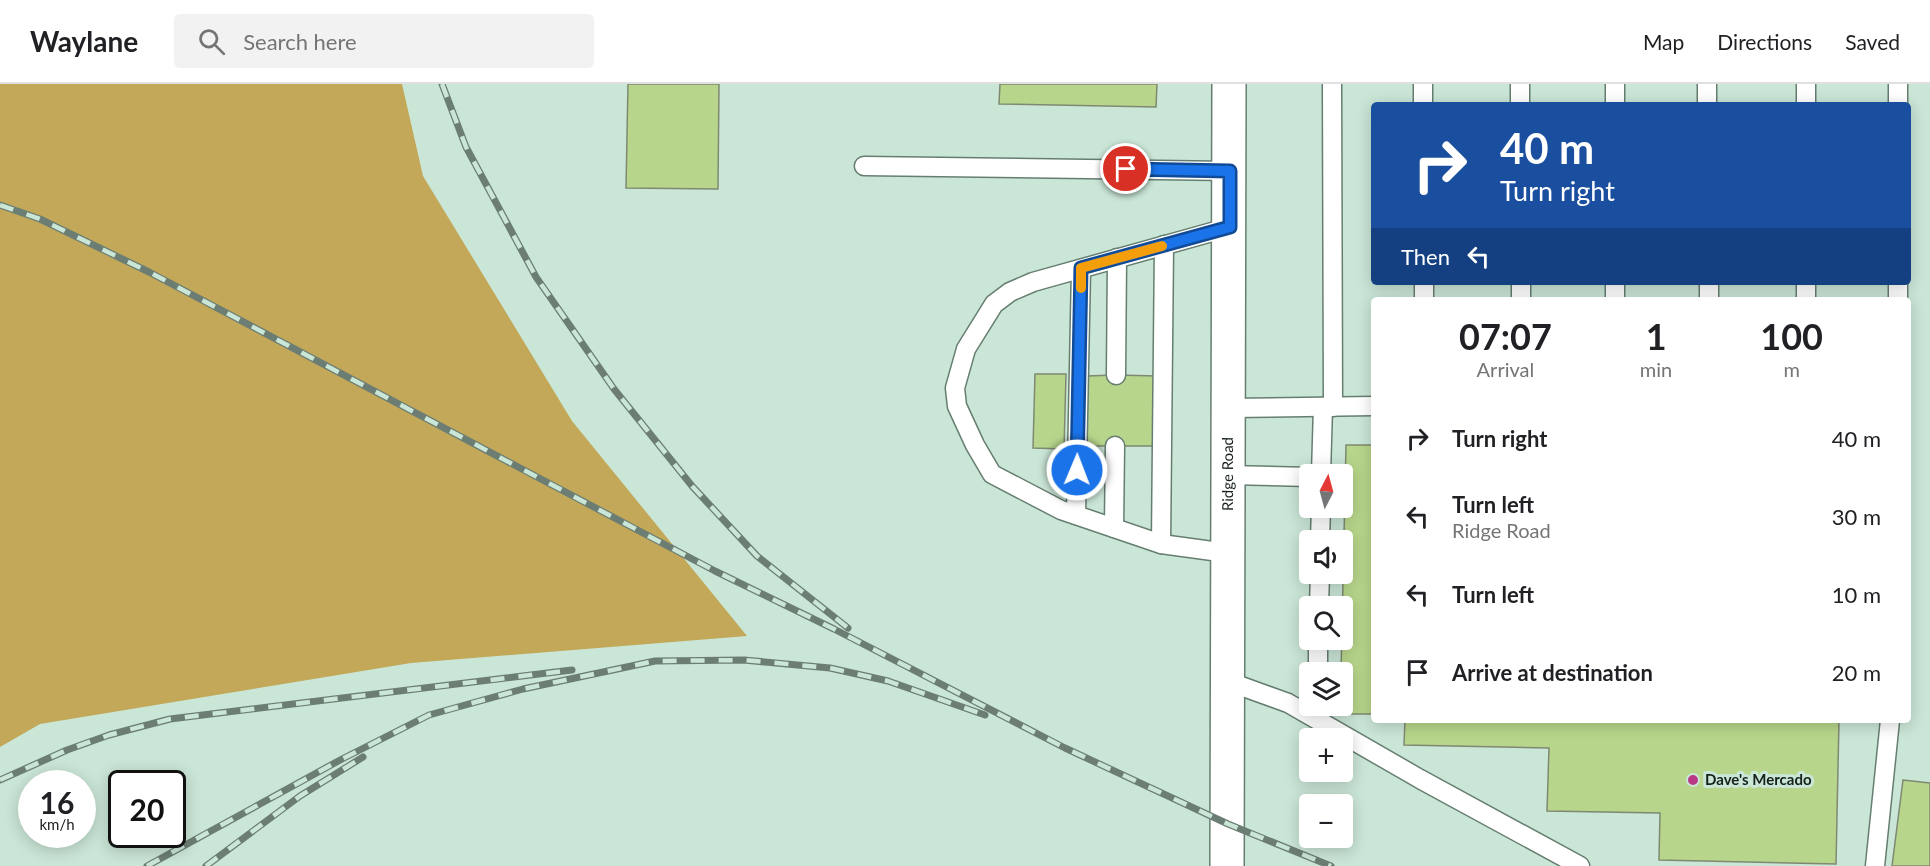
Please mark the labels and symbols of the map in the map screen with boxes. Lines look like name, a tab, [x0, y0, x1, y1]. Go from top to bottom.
pin	[1100, 143, 1151, 194]
street label: Ridge Road	[1218, 437, 1236, 511]
position arrow	[1045, 438, 1109, 502]
north arrow	[1299, 464, 1353, 518]
speed limit sign: 20	[108, 770, 186, 848]
place label: Dave's Mercado	[1705, 770, 1812, 788]
marker: Dave's Mercado	[1686, 773, 1700, 787]

